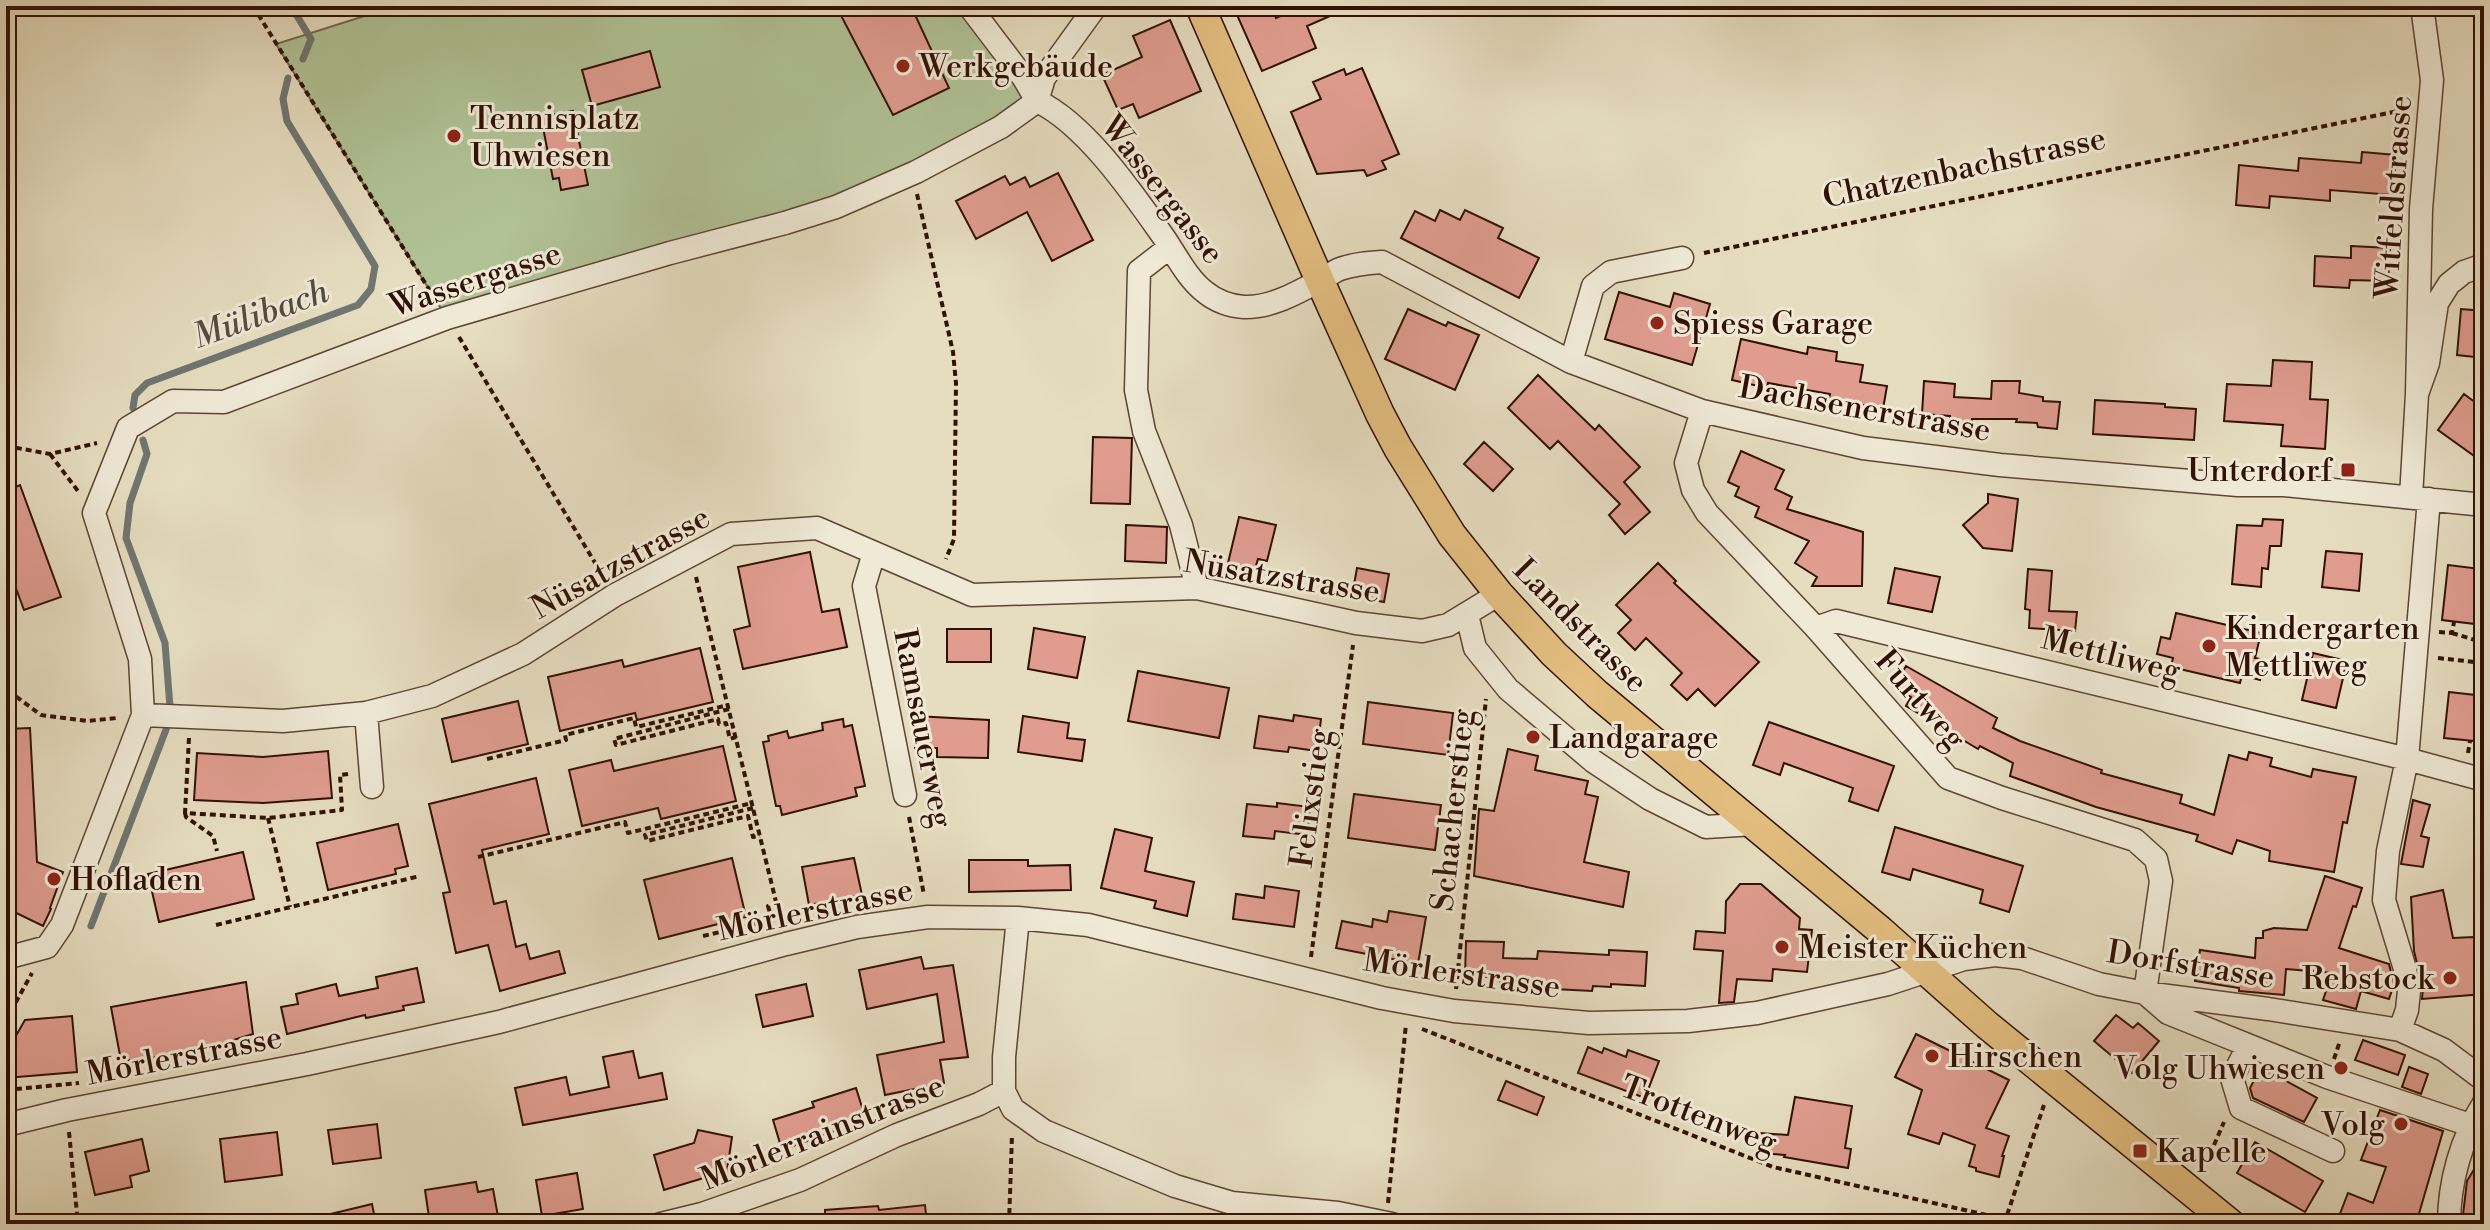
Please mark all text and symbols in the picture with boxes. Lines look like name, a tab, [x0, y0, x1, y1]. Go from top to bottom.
place label: Werkgebäude	[918, 47, 1113, 87]
marker: Werkgebäude	[894, 57, 912, 75]
street label: Witfeldstrasse	[2367, 94, 2421, 301]
place label: Tennisplatz Uhwiesen	[470, 99, 639, 176]
street label: Wassergasse	[1091, 106, 1233, 272]
street label: Chatzenbachstrasse	[1819, 118, 2109, 218]
marker: Tennisplatz Uhwiesen	[445, 127, 463, 145]
street label: Wassergasse	[384, 233, 566, 327]
water label: Mülibach	[187, 271, 336, 359]
place label: Spiess Garage	[1673, 304, 1873, 344]
marker: Spiess Garage	[1648, 314, 1666, 332]
street label: Dachsenerstrasse	[1736, 367, 1994, 451]
place label: Unterdorf	[2187, 451, 2333, 491]
marker: Unterdorf	[2339, 461, 2357, 479]
street label: Nüsatzstrasse	[524, 497, 717, 628]
street label: Nüsatzstrasse	[1181, 542, 1383, 612]
street label: Landstrasse	[1505, 550, 1656, 701]
place label: Kindergarten Mettliweg	[2225, 609, 2420, 686]
street label: Mettliweg	[2037, 618, 2185, 692]
street label: Ramsauerweg	[884, 626, 962, 831]
marker: Kindergarten Mettliweg	[2200, 637, 2218, 655]
street label: Furtweg	[1866, 641, 1975, 758]
street label: Schacherstieg	[1422, 706, 1484, 913]
place label: Landgarage	[1549, 718, 1719, 758]
street label: Felixstieg	[1281, 726, 1341, 870]
marker: Landgarage	[1524, 728, 1542, 746]
place label: Hofladen	[70, 860, 202, 900]
marker: Hofladen	[45, 870, 63, 888]
street label: Mörlerstrasse	[714, 870, 917, 950]
place label: Meister Küchen	[1798, 928, 2027, 968]
street label: Dorfstrasse	[2104, 932, 2277, 998]
marker: Meister Küchen	[1773, 938, 1791, 956]
street label: Mörlerstrasse	[1361, 940, 1563, 1008]
place label: Rebstock	[2302, 959, 2436, 999]
marker: Rebstock	[2441, 969, 2459, 987]
street label: Mörlerstrasse	[83, 1017, 286, 1095]
place label: Hirschen	[1948, 1037, 2082, 1077]
marker: Hirschen	[1923, 1047, 1941, 1065]
place label: Volg Uhwiesen	[2113, 1049, 2325, 1089]
marker: Volg Uhwiesen	[2332, 1059, 2350, 1077]
street label: Mörlerrainstrasse	[695, 1066, 950, 1200]
street label: Trottenweg	[1615, 1067, 1783, 1163]
place label: Volg	[2320, 1105, 2385, 1145]
marker: Volg	[2392, 1115, 2410, 1133]
place label: Kapelle	[2156, 1132, 2267, 1172]
marker: Kapelle	[2131, 1142, 2149, 1160]

